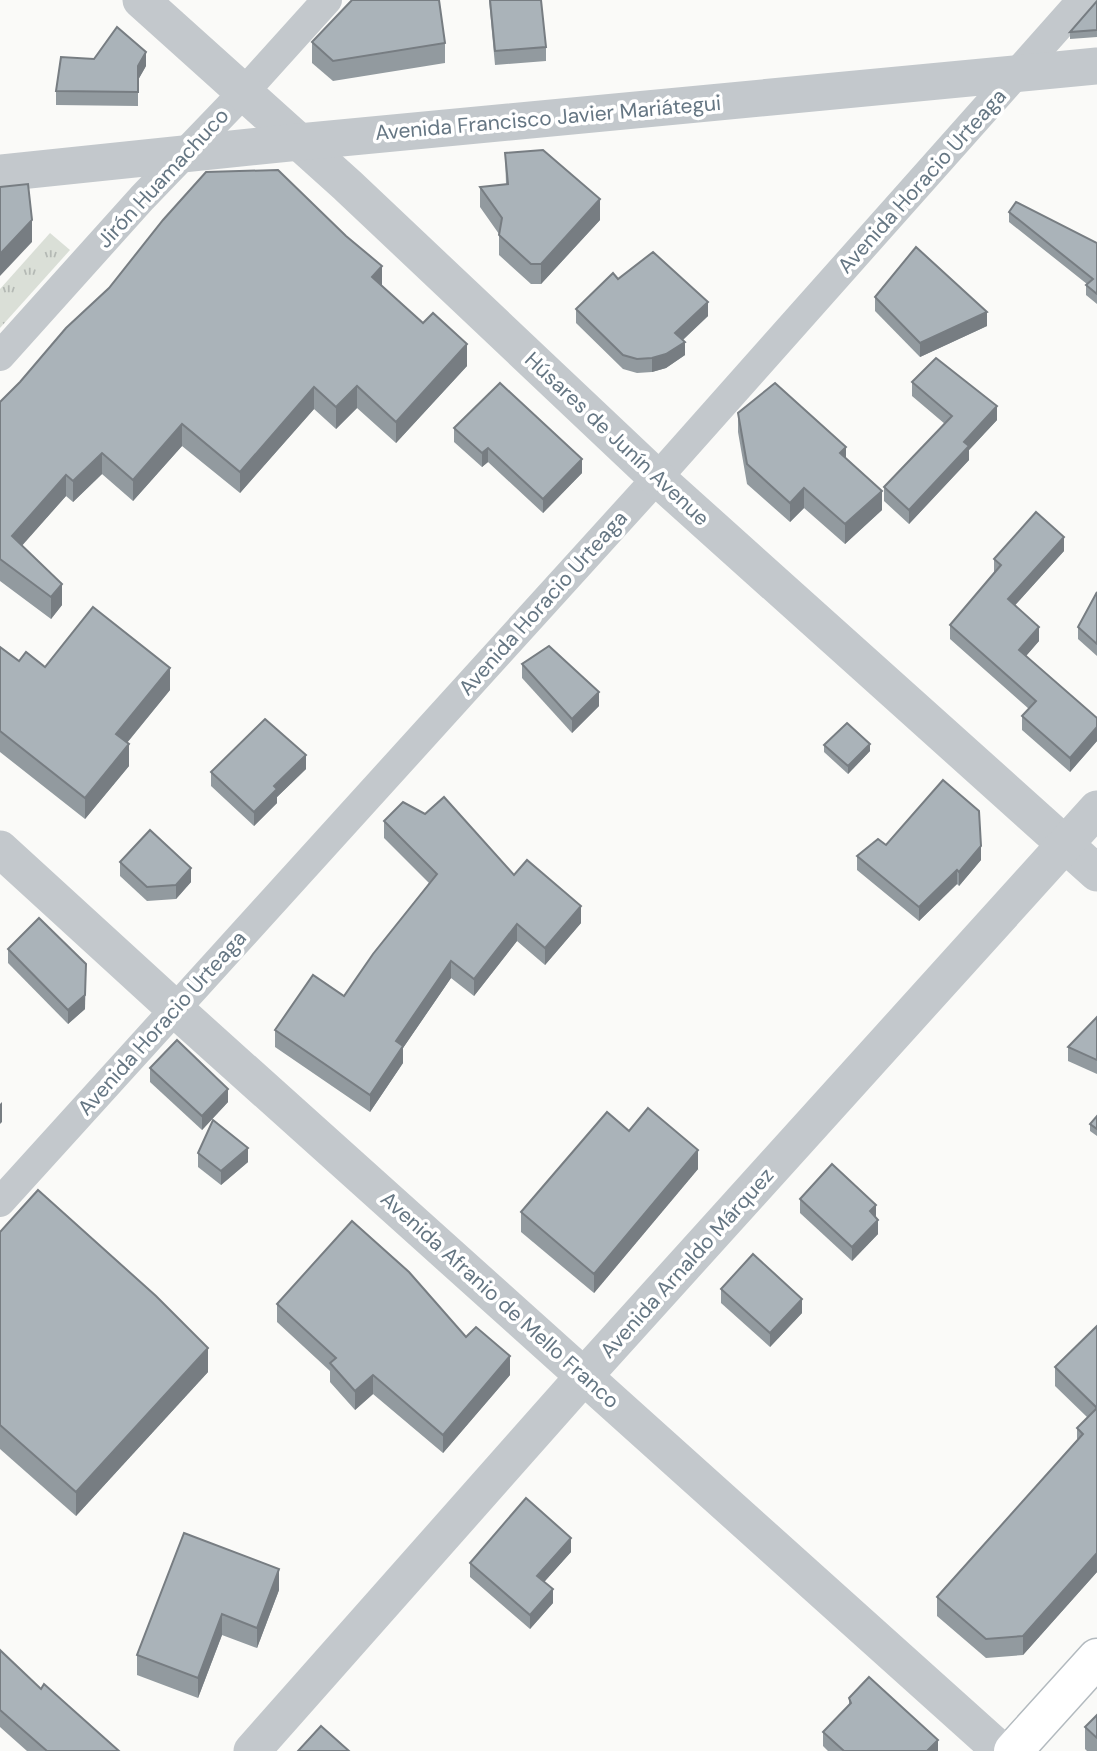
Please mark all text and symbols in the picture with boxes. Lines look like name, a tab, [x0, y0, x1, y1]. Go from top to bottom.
street label: Avenida Horacio Urteaga	[831, 83, 1013, 279]
street label: Avenida Francisco Javier Mariátegui	[374, 89, 722, 147]
street label: Jirón Huamachuco	[91, 102, 235, 254]
street label: Húsares de Junín Avenue	[519, 346, 715, 532]
street label: Avenida Horacio Urteaga	[452, 505, 634, 701]
street label: Avenida Horacio Urteaga	[71, 925, 253, 1121]
street label: Avenida Arnaldo Márquez	[594, 1162, 780, 1364]
street label: Avenida Afranio de Mello Franco	[375, 1185, 625, 1415]

